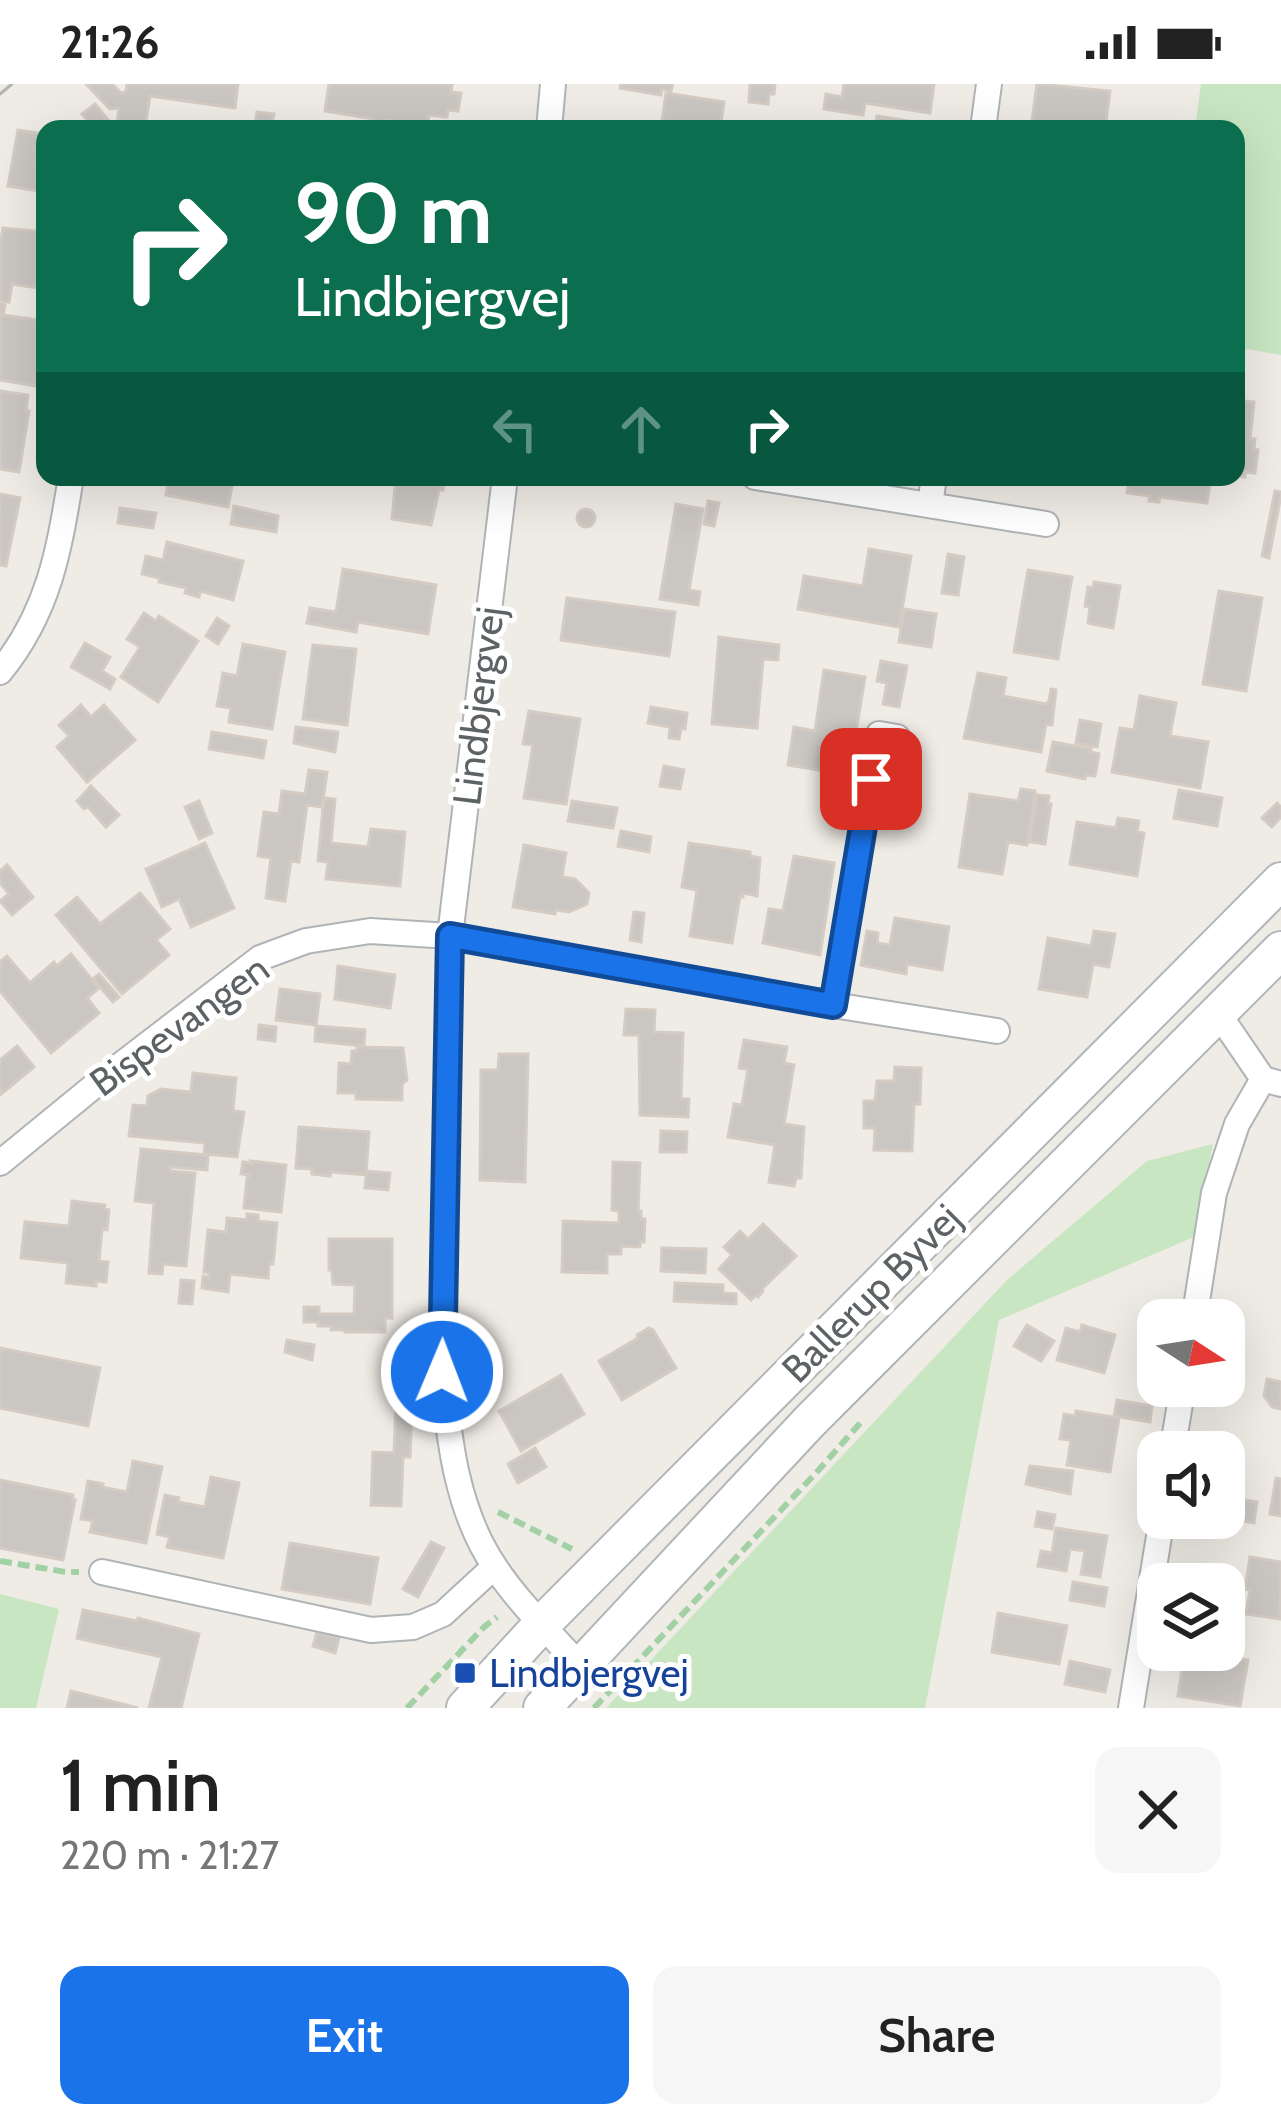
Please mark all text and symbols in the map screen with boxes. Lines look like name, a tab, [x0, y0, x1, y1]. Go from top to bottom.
text: 21:26	[60, 15, 160, 69]
text: 90 m	[294, 162, 492, 264]
icon: right	[96, 168, 252, 324]
text: Lindbjergvej	[294, 264, 571, 330]
icon: left	[482, 396, 548, 462]
icon: ahead	[608, 396, 674, 462]
icon: right	[734, 396, 800, 462]
street label: Lindbjergvej	[442, 604, 514, 808]
pin	[820, 728, 922, 830]
icon: arrive	[838, 746, 904, 812]
street label: Bispevangen	[80, 944, 278, 1106]
street label: Ballerup Byvej	[772, 1194, 970, 1392]
north arrow	[1137, 1299, 1245, 1407]
map controls	[1137, 1299, 1245, 1671]
position arrow	[379, 1309, 505, 1435]
button: sound	[1137, 1431, 1245, 1539]
button: layers	[1137, 1563, 1245, 1671]
place label: Lindbjergvej	[489, 1649, 689, 1697]
marker: Lindbjergvej	[452, 1660, 478, 1686]
text: 1 min	[60, 1742, 221, 1829]
button: close	[1095, 1747, 1221, 1873]
text: 220 m · 21:27	[60, 1831, 279, 1879]
button: Exit	[60, 1966, 629, 2104]
button: Share	[653, 1966, 1221, 2104]

